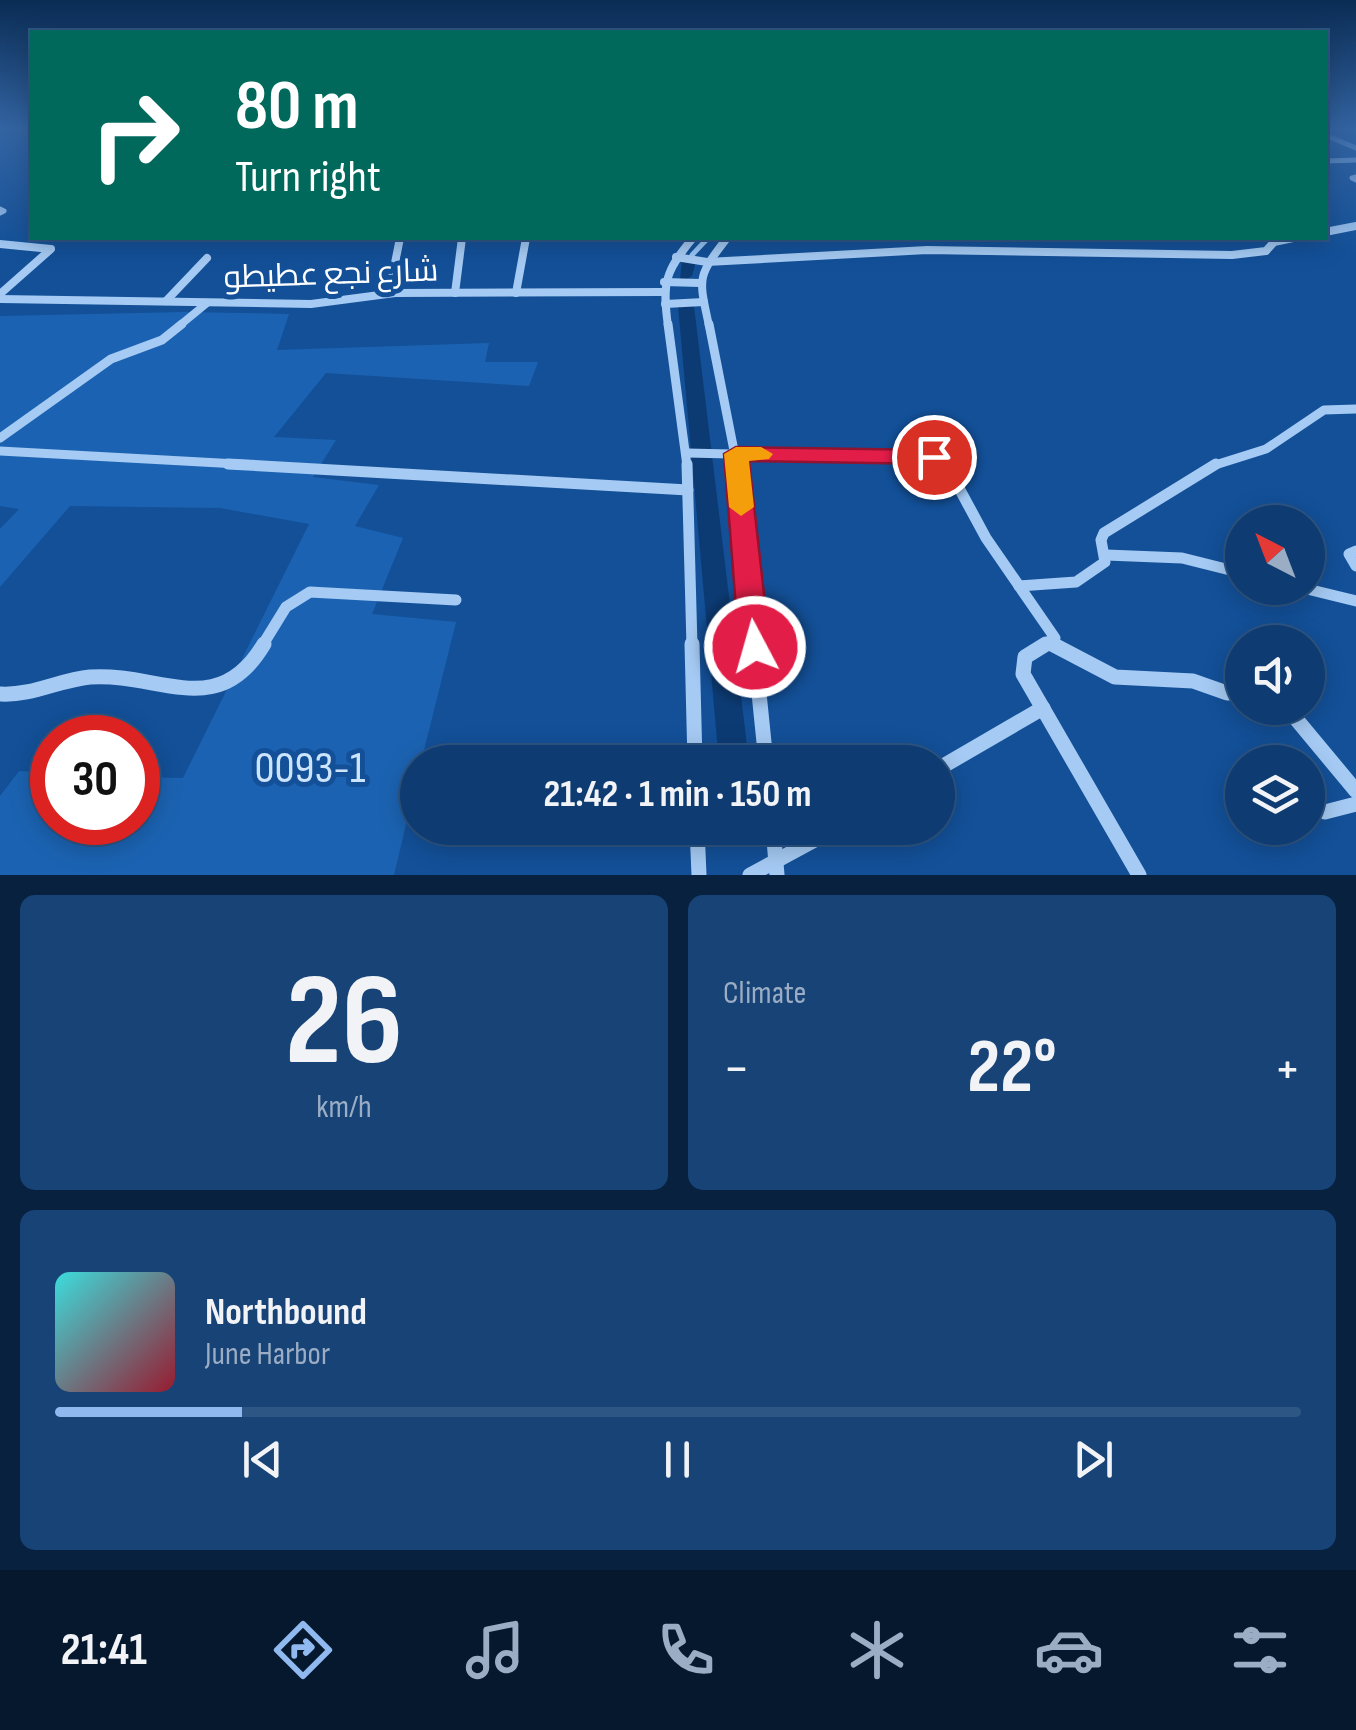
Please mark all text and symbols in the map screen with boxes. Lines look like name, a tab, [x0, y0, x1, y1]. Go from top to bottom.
text: 80 m	[235, 65, 359, 149]
icon: right	[70, 70, 200, 200]
text: Turn right	[235, 150, 381, 205]
street label: شارع نجع عطيطو	[223, 251, 439, 299]
pin	[892, 415, 977, 500]
icon: arrive	[907, 430, 962, 485]
north arrow	[1225, 505, 1325, 605]
map controls	[1225, 505, 1325, 845]
position arrow	[703, 595, 807, 699]
button: sound	[1225, 625, 1325, 725]
speed limit sign: 30	[30, 715, 160, 845]
park label: 0093-1	[254, 741, 366, 796]
button: layers	[1225, 745, 1325, 845]
text: 21:42 · 1 min · 150 m	[544, 772, 811, 817]
text: 26	[285, 945, 403, 1101]
text: Climate	[723, 974, 806, 1013]
text: 22°	[967, 1023, 1057, 1114]
text: −	[723, 1036, 750, 1103]
text: +	[1274, 1036, 1301, 1103]
text: km/h	[316, 1088, 372, 1127]
text: Northbound	[205, 1290, 367, 1335]
text: June Harbor	[205, 1335, 330, 1374]
icon: previous	[235, 1432, 290, 1487]
icon: pause	[650, 1432, 705, 1487]
icon: next	[1066, 1432, 1121, 1487]
icon: directions	[268, 1615, 338, 1685]
icon: music	[460, 1615, 530, 1685]
icon: phone	[651, 1615, 721, 1685]
icon: climate	[842, 1615, 912, 1685]
icon: car	[1034, 1615, 1104, 1685]
icon: filters	[1225, 1615, 1295, 1685]
text: 21:41	[61, 1623, 147, 1678]

